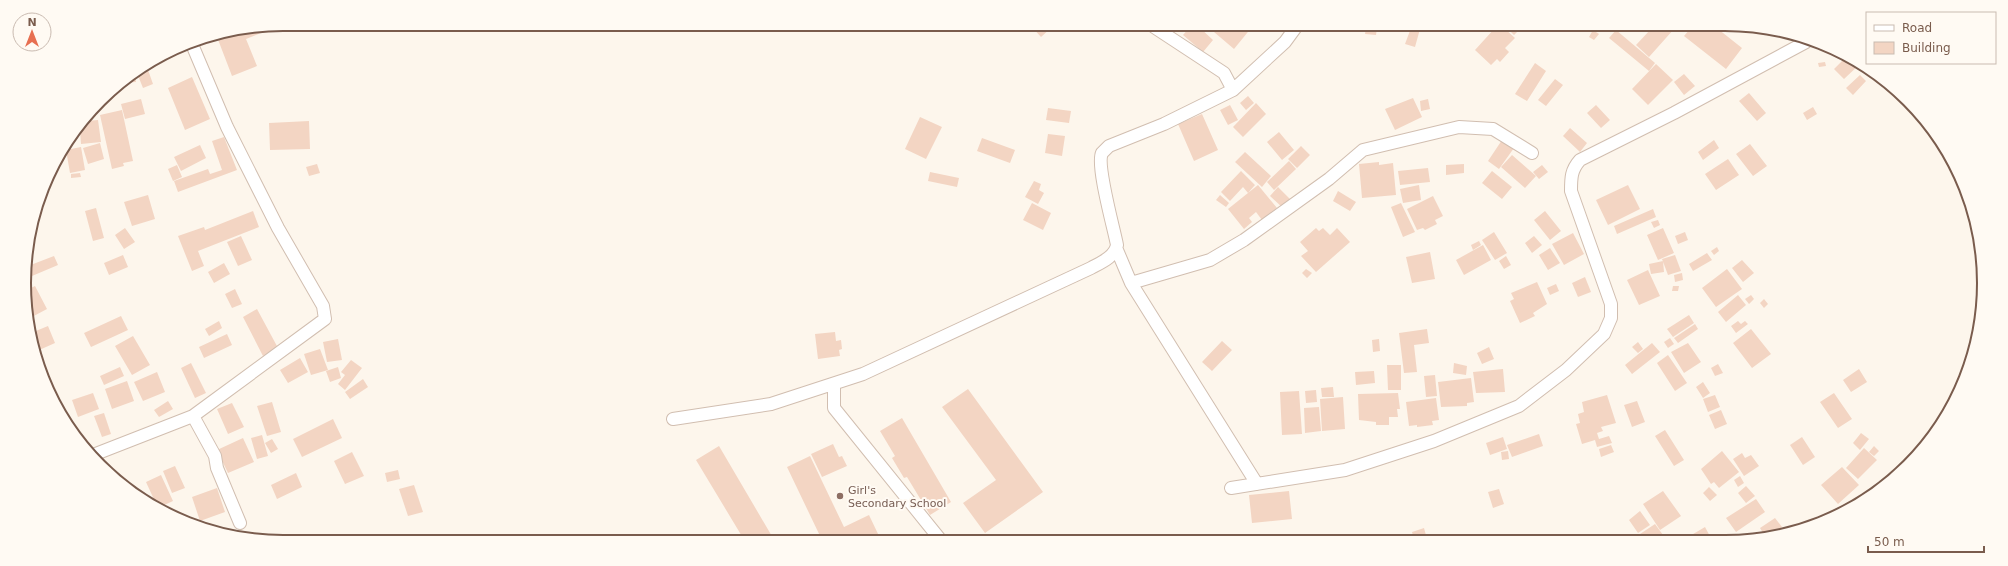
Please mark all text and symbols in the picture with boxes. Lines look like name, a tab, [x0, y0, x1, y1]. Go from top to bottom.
north arrow	[12, 12, 52, 52]
legend	[1866, 12, 1996, 64]
text: N	[27, 16, 37, 29]
text: Road	[1902, 21, 1932, 35]
text: Building	[1902, 41, 1951, 55]
place label: Girl's Secondary School	[848, 484, 946, 510]
marker: Girl's Secondary School	[835, 491, 845, 501]
scale bar	[1868, 528, 1984, 554]
text: 50 m	[1874, 535, 1905, 549]

